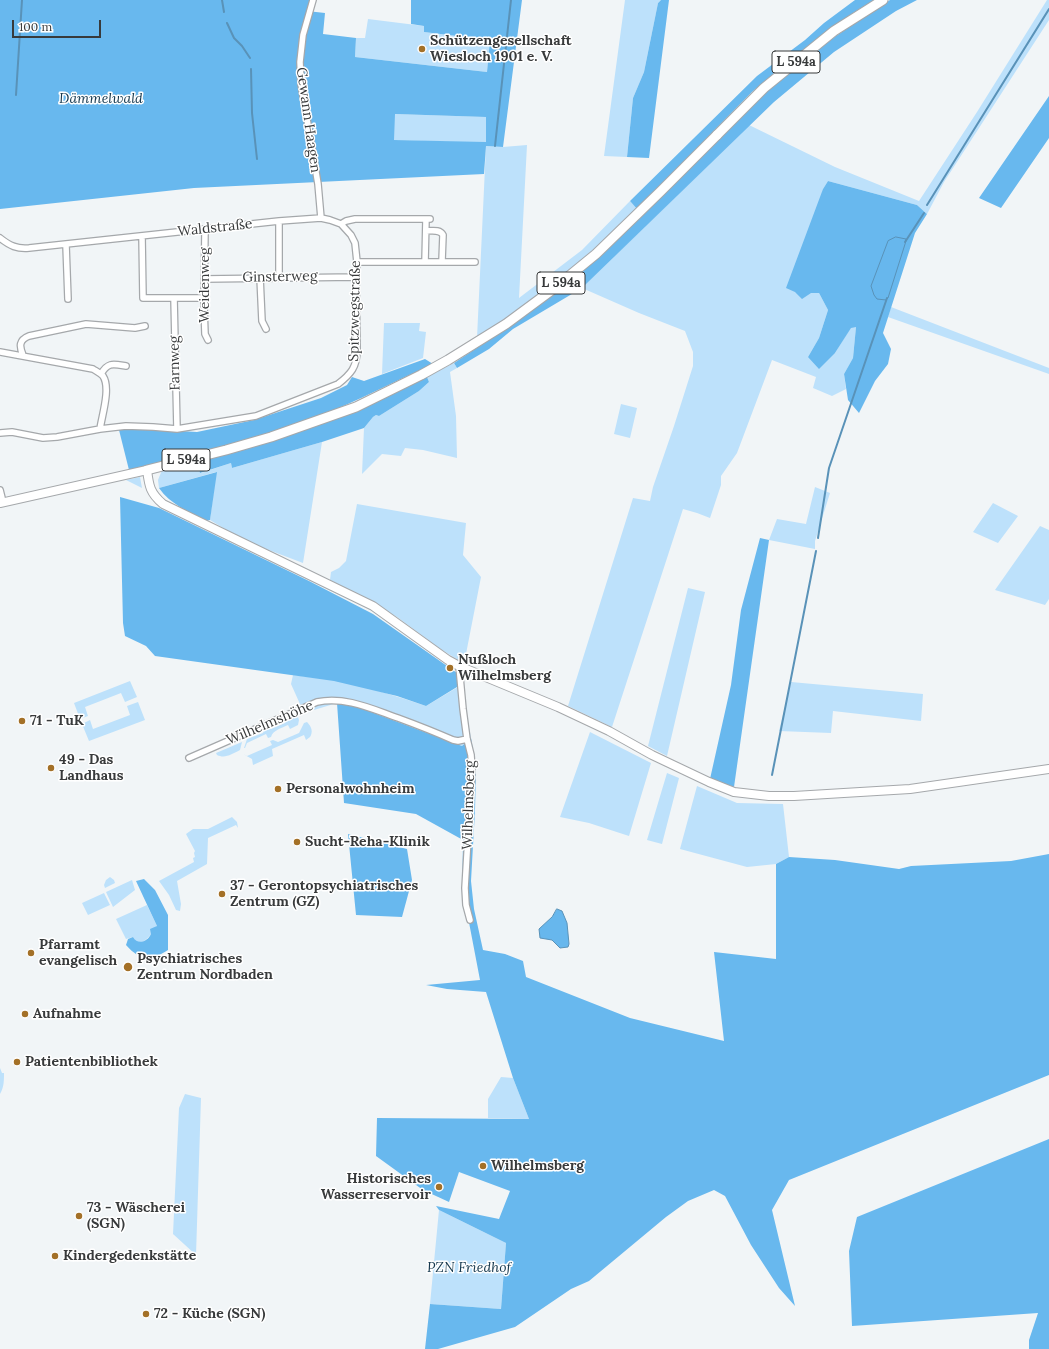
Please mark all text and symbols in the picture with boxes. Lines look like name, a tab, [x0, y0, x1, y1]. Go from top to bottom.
scale bar	[14, 12, 103, 38]
text: 100 m	[19, 19, 52, 34]
place label: Schützengesellschaft Wiesloch 1901 e. V.	[430, 33, 572, 66]
marker: Schützengesellschaft Wiesloch 1901 e. V.	[417, 44, 427, 54]
road number: L 594a	[772, 51, 820, 73]
street label: Gewann Haagen	[292, 66, 324, 174]
park label: Dämmelwald	[59, 91, 143, 107]
street label: Waldstraße	[177, 216, 253, 240]
street label: Weidenweg	[197, 247, 213, 323]
street label: Spitzwegstraße	[346, 260, 364, 362]
street label: Ginsterweg	[242, 268, 318, 286]
road number: L 594a	[537, 272, 585, 294]
street label: Farnweg	[166, 335, 184, 391]
road number: L 594a	[162, 449, 210, 471]
place label: Nußloch Wilhelmsberg	[458, 652, 551, 684]
marker: Nußloch Wilhelmsberg	[445, 663, 455, 673]
street label: Wilhelmshöhe	[224, 697, 316, 749]
place label: 71 - TuK	[30, 713, 84, 729]
marker: 71 - TuK	[17, 716, 27, 726]
place label: 49 - Das Landhaus	[59, 752, 124, 784]
street label: Wilhelmsberg	[459, 760, 479, 850]
marker: 49 - Das Landhaus	[46, 763, 56, 773]
place label: Personalwohnheim	[286, 781, 415, 797]
marker: Personalwohnheim	[273, 784, 283, 794]
place label: Sucht-Reha-Klinik	[305, 834, 430, 850]
marker: Sucht-Reha-Klinik	[292, 837, 302, 847]
place label: 37 - Gerontopsychiatrisches Zentrum (GZ)	[230, 878, 418, 910]
marker: 37 - Gerontopsychiatrisches Zentrum (GZ)	[217, 889, 227, 899]
place label: Pfarramt evangelisch	[39, 937, 117, 970]
marker: Pfarramt evangelisch	[26, 948, 36, 958]
place label: Psychiatrisches Zentrum Nordbaden	[137, 951, 273, 984]
marker: Psychiatrisches Zentrum Nordbaden	[122, 961, 134, 973]
place label: Aufnahme	[33, 1006, 101, 1022]
marker: Aufnahme	[20, 1009, 30, 1019]
place label: Patientenbibliothek	[25, 1054, 158, 1070]
marker: Patientenbibliothek	[12, 1057, 22, 1067]
place label: Wilhelmsberg	[491, 1158, 584, 1174]
marker: Wilhelmsberg	[478, 1161, 488, 1171]
place label: Historisches Wasserreservoir	[321, 1171, 431, 1204]
marker: Historisches Wasserreservoir	[434, 1182, 444, 1192]
place label: 73 - Wäscherei (SGN)	[87, 1200, 185, 1232]
marker: 73 - Wäscherei (SGN)	[74, 1211, 84, 1221]
place label: Kindergedenkstätte	[63, 1248, 196, 1264]
marker: Kindergedenkstätte	[50, 1251, 60, 1261]
park label: PZN Friedhof	[427, 1260, 511, 1276]
place label: 72 - Küche (SGN)	[154, 1306, 265, 1322]
marker: 72 - Küche (SGN)	[141, 1309, 151, 1319]

